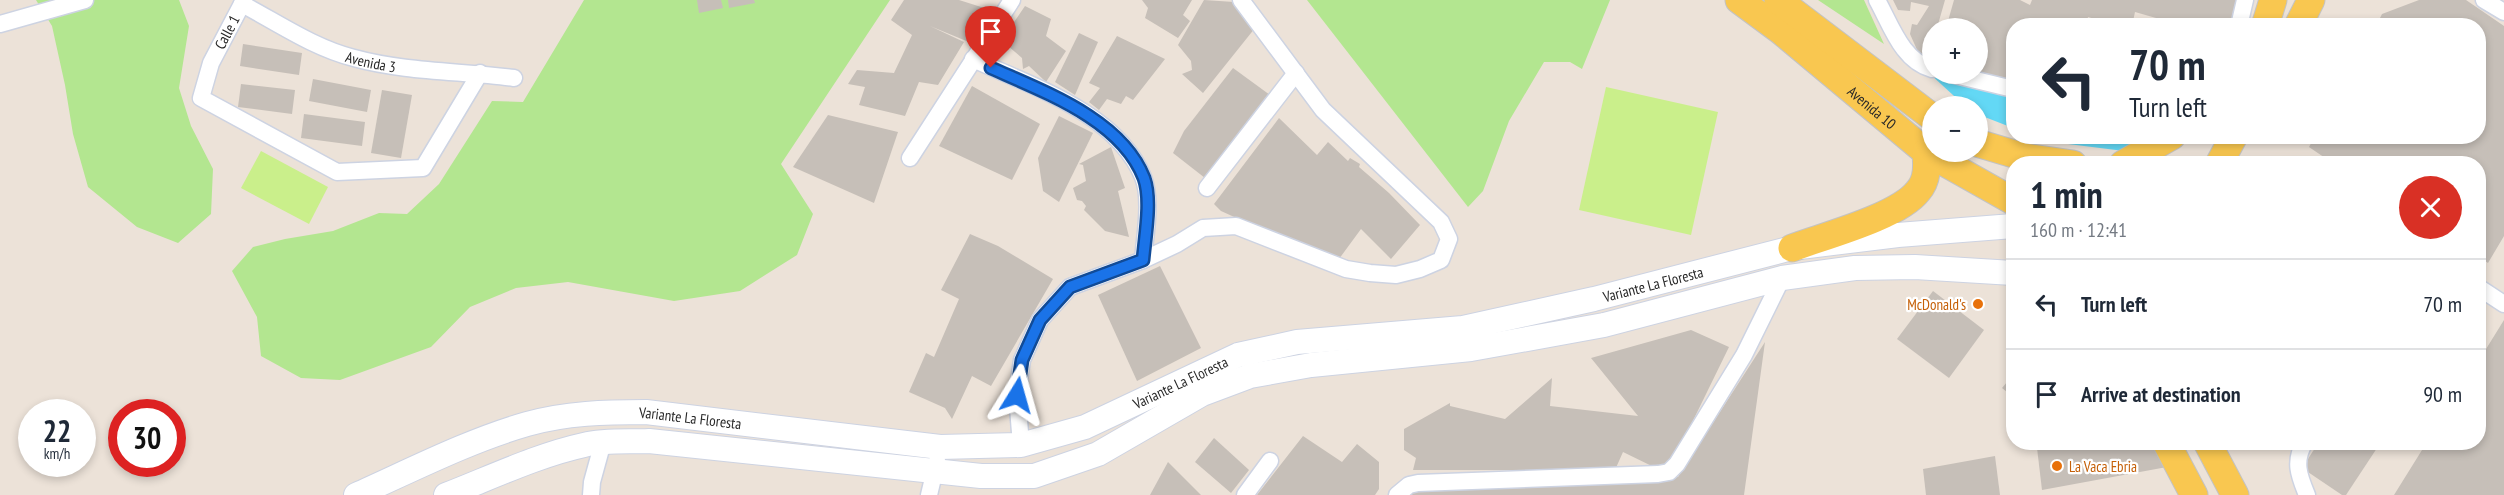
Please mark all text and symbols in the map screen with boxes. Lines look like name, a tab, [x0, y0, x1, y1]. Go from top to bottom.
pin	[965, 6, 1016, 68]
street label: Calle 1	[210, 12, 244, 52]
icon: arrive	[974, 15, 1007, 48]
map controls	[1922, 18, 1988, 162]
button: +	[1922, 18, 1988, 84]
text: 70 m	[2129, 37, 2206, 92]
icon: left	[2030, 42, 2108, 120]
street label: Avenida 3	[344, 47, 397, 76]
street label: Avenida 10	[1844, 81, 1901, 133]
text: Turn left	[2129, 90, 2207, 124]
button: −	[1922, 96, 1988, 162]
text: 1 min	[2030, 171, 2103, 218]
button: close	[2399, 176, 2462, 239]
text: 160 m · 12:41	[2030, 217, 2127, 243]
street label: Variante La Floresta	[1600, 262, 1705, 306]
icon: left	[2030, 288, 2063, 321]
text: Turn left	[2081, 290, 2147, 318]
text: 70 m	[2423, 290, 2462, 318]
place label: McDonald's	[1907, 295, 1966, 314]
marker: McDonald's	[1971, 297, 1985, 311]
street label: Variante La Floresta	[1129, 352, 1231, 413]
position arrow	[985, 363, 1049, 427]
icon: arrive	[2030, 378, 2063, 411]
text: Arrive at destination	[2081, 380, 2241, 408]
text: 90 m	[2423, 380, 2462, 408]
speed limit sign: 30	[108, 399, 186, 477]
street label: Variante La Floresta	[638, 402, 743, 433]
text: 22	[43, 411, 71, 450]
text: km/h	[44, 444, 70, 463]
place label: La Vaca Ebria	[2069, 457, 2137, 476]
marker: La Vaca Ebria	[2050, 459, 2064, 473]

